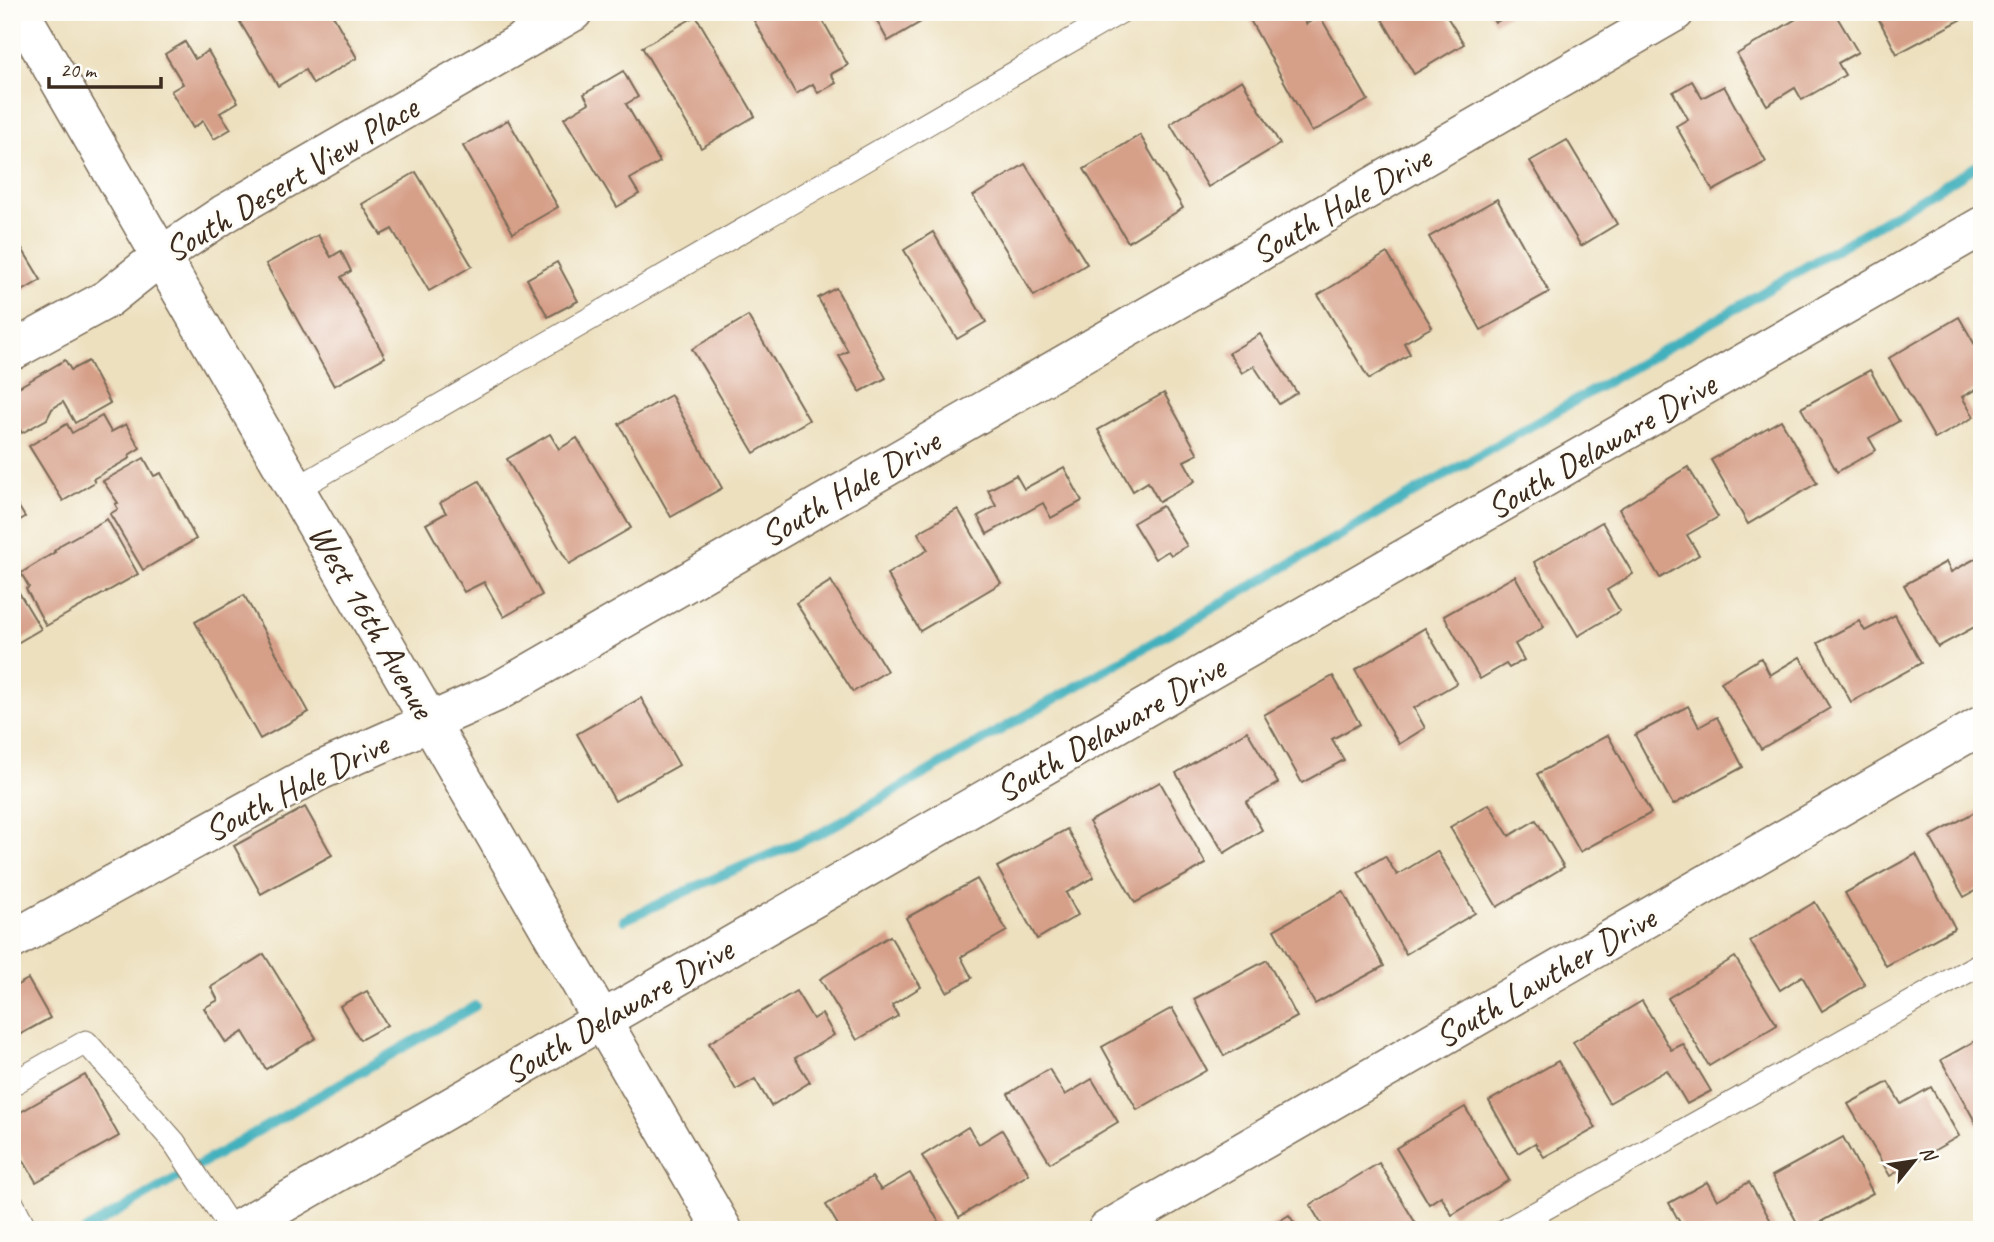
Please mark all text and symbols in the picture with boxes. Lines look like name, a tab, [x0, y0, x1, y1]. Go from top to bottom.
scale bar	[49, 46, 161, 90]
text: 20 m	[60, 57, 98, 83]
street label: South Desert View Place	[156, 84, 428, 273]
street label: South Hale Drive	[1243, 134, 1441, 275]
street label: South Delaware Drive	[1478, 361, 1726, 530]
street label: South Hale Drive	[752, 417, 950, 558]
street label: West 16th Avenue	[298, 516, 447, 728]
street label: South Delaware Drive	[987, 644, 1235, 813]
street label: South Hale Drive	[197, 720, 398, 852]
street label: South Lawther Drive	[1426, 894, 1666, 1058]
street label: South Delaware Drive	[495, 926, 743, 1095]
north arrow	[1878, 1126, 1948, 1196]
text: N	[1915, 1142, 1943, 1167]

